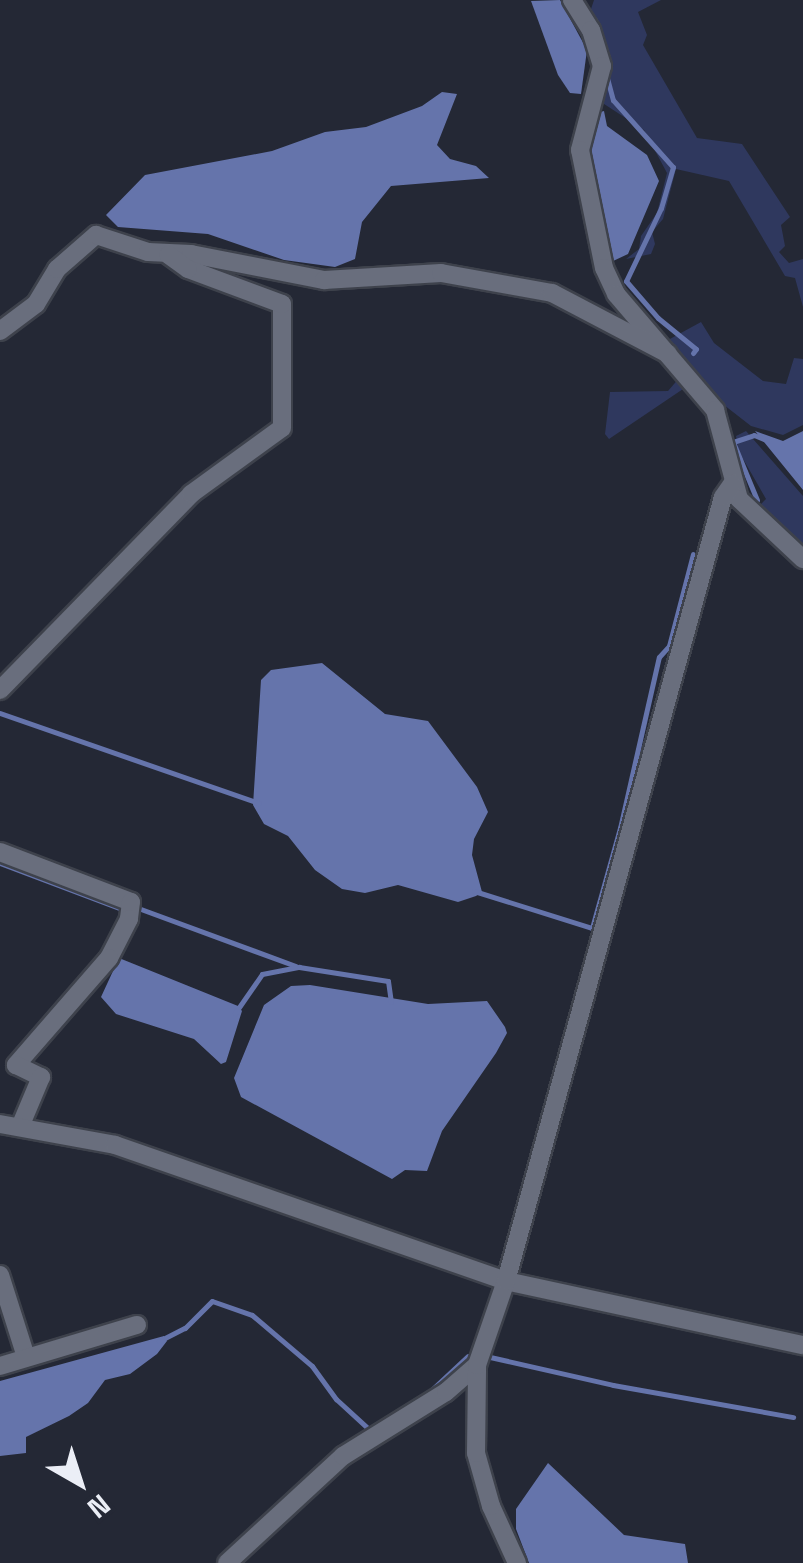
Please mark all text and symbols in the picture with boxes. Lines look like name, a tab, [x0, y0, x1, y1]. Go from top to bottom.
north arrow	[30, 1433, 130, 1533]
text: N	[80, 1486, 118, 1526]

